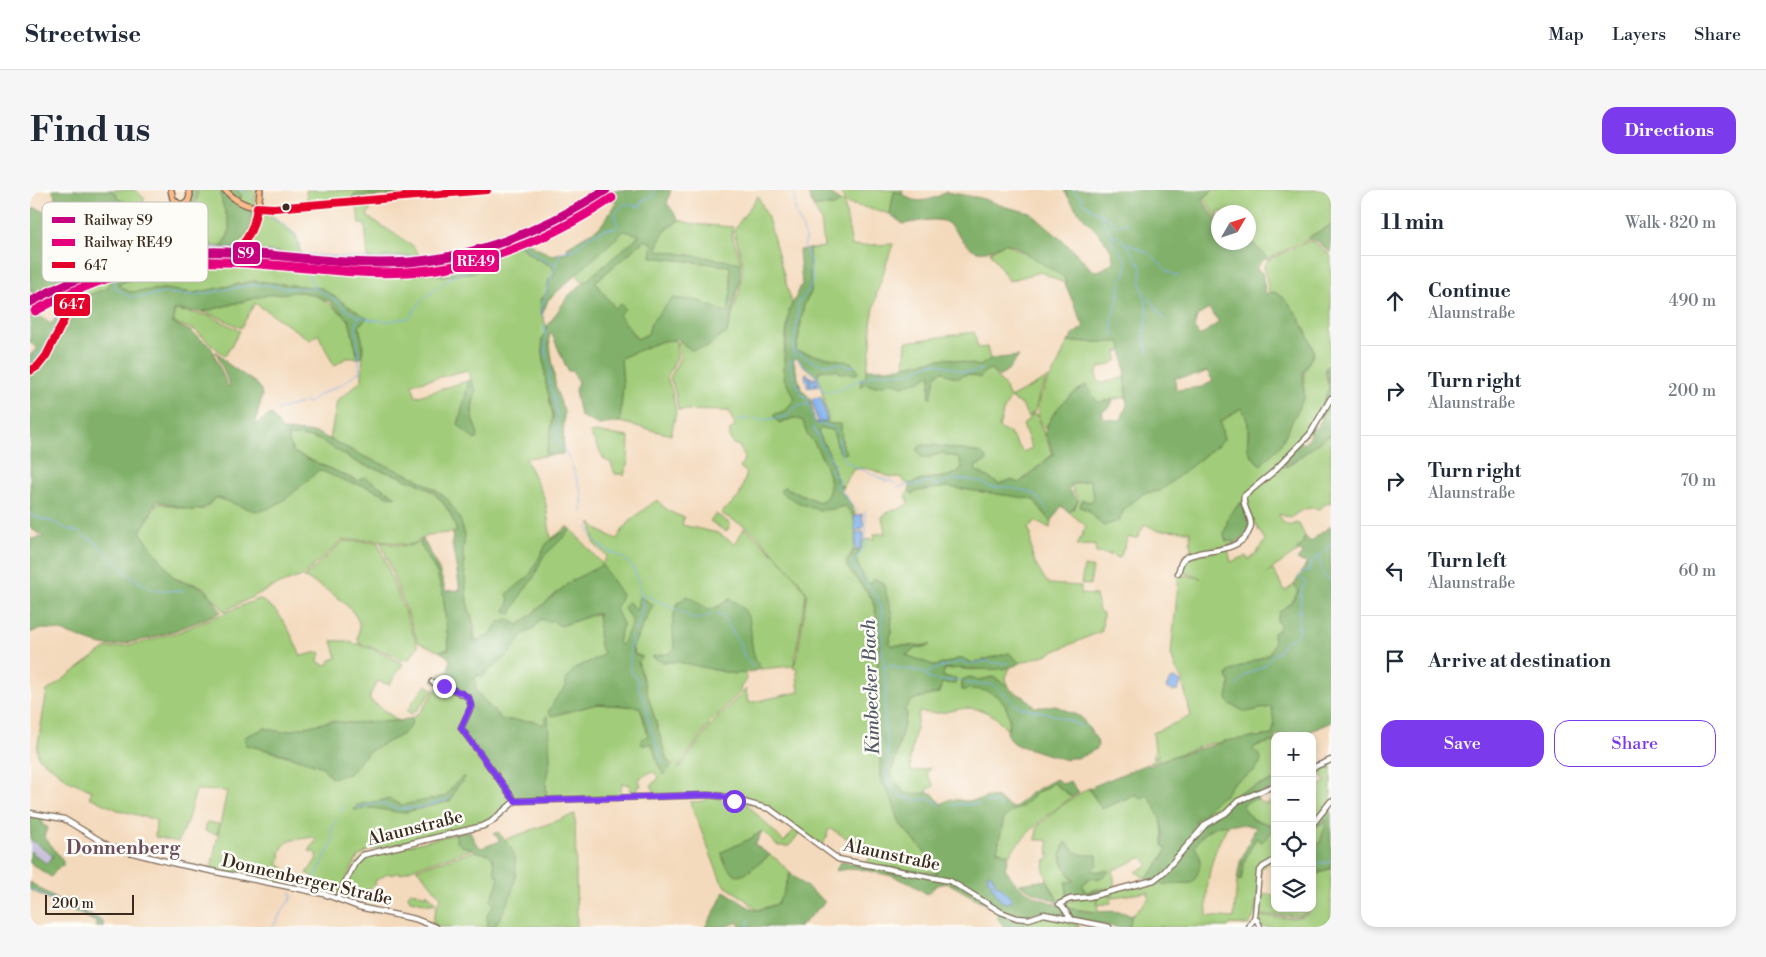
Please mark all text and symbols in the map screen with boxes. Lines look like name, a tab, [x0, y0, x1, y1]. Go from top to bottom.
text: Streetwise	[25, 20, 141, 50]
text: Map	[1549, 23, 1584, 46]
text: Layers	[1612, 23, 1666, 46]
text: Share	[1694, 23, 1741, 46]
button: Directions	[1602, 107, 1736, 154]
text: Find us	[30, 109, 150, 152]
legend	[42, 202, 208, 282]
unlabelled marker	[281, 202, 291, 212]
north arrow	[1211, 205, 1256, 250]
text: 11 min	[1381, 210, 1444, 236]
text: Railway S9	[84, 212, 153, 230]
text: Walk · 820 m	[1625, 213, 1716, 233]
text: Railway RE49	[84, 234, 172, 252]
line badge: S9	[232, 241, 261, 265]
text: S9	[238, 245, 255, 263]
line badge: RE49	[452, 249, 500, 273]
text: RE49	[457, 253, 495, 271]
text: 647	[84, 257, 108, 275]
text: Continue	[1428, 279, 1511, 303]
icon: ahead	[1381, 287, 1409, 315]
text: 490 m	[1669, 291, 1716, 311]
line badge: 647	[53, 293, 91, 317]
text: 647	[59, 296, 86, 314]
text: Alaunstraße	[1428, 303, 1515, 323]
text: Turn right	[1428, 369, 1521, 393]
icon: right	[1381, 377, 1409, 405]
text: 200 m	[1668, 381, 1716, 401]
text: Alaunstraße	[1428, 393, 1515, 413]
text: Turn right	[1428, 459, 1521, 483]
icon: right	[1381, 467, 1409, 495]
text: 70 m	[1680, 471, 1716, 491]
text: Alaunstraße	[1428, 483, 1515, 503]
text: Turn left	[1428, 549, 1507, 573]
icon: left	[1381, 557, 1409, 585]
text: 60 m	[1678, 561, 1716, 581]
text: Alaunstraße	[1428, 573, 1515, 593]
water label: Kimbecker Bach	[857, 618, 885, 755]
icon: arrive	[1381, 647, 1409, 675]
text: Arrive at destination	[1428, 649, 1611, 673]
route end	[433, 675, 456, 698]
button: Save	[1381, 720, 1544, 767]
button: Share	[1554, 720, 1716, 767]
map controls	[1271, 732, 1316, 912]
button: +	[1271, 732, 1316, 777]
button: −	[1271, 777, 1316, 822]
route start	[723, 790, 746, 813]
street label: Alaunstraße	[364, 805, 465, 851]
button: locate	[1271, 822, 1316, 867]
street label: Alaunstraße	[841, 833, 942, 876]
district label: Donnenberg	[66, 836, 181, 860]
street label: Donnenberger Straße	[219, 849, 395, 911]
button: layers	[1271, 867, 1316, 912]
scale bar	[45, 892, 134, 915]
text: 200 m	[52, 895, 94, 913]

